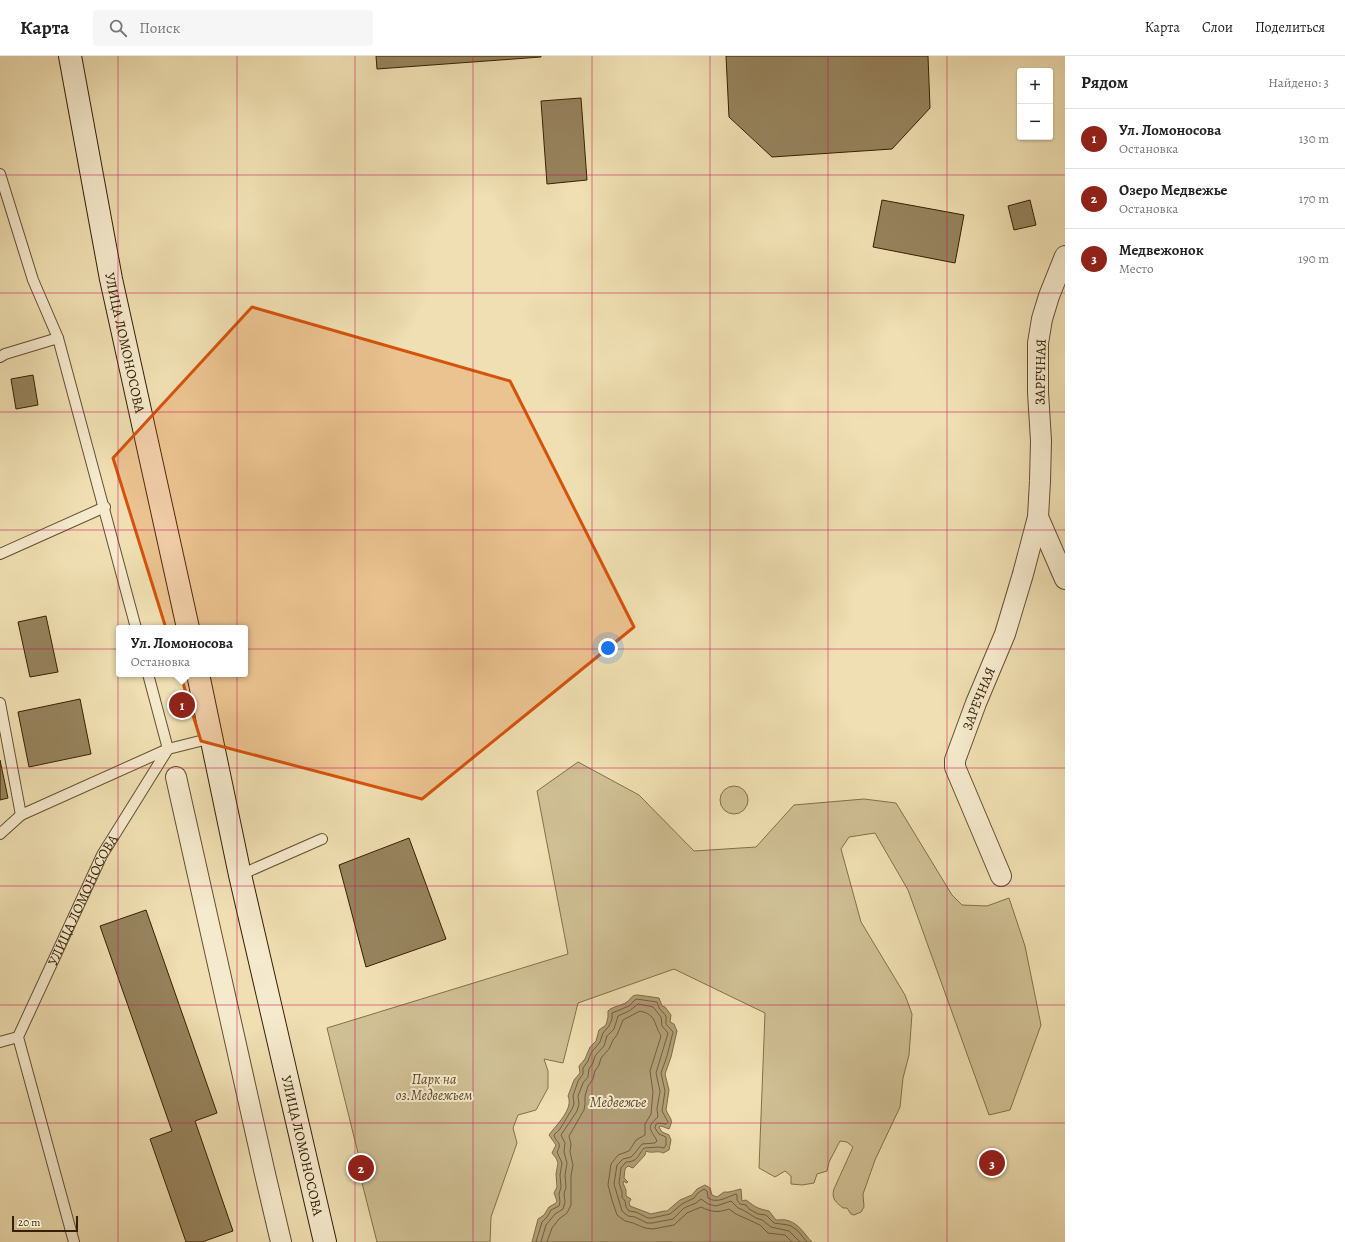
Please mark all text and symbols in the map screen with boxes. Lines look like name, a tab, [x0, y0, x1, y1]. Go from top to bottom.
search box	[93, 10, 373, 46]
text: Карта	[20, 15, 69, 41]
icon: search	[107, 17, 129, 39]
text: Поиск	[139, 18, 180, 38]
text: Карта	[1145, 18, 1180, 37]
text: Слои	[1202, 18, 1233, 37]
text: Поделиться	[1255, 18, 1325, 37]
map controls	[1017, 68, 1053, 140]
button: +	[1017, 68, 1053, 104]
text: Рядом	[1081, 71, 1128, 94]
text: Найдено: 3	[1268, 74, 1329, 91]
button: −	[1017, 104, 1053, 140]
text: Ул. Ломоносова	[1119, 120, 1221, 140]
text: 1	[1092, 130, 1096, 147]
text: 130 m	[1299, 130, 1329, 147]
text: Остановка	[1119, 140, 1178, 157]
text: Озеро Медвежье	[1119, 180, 1227, 200]
text: 2	[1091, 190, 1097, 207]
text: 170 m	[1299, 190, 1329, 207]
text: Остановка	[1119, 200, 1178, 217]
text: Медвежонок	[1119, 240, 1204, 260]
text: 3	[1091, 250, 1097, 267]
text: 190 m	[1298, 250, 1329, 267]
text: Место	[1119, 260, 1154, 277]
street label: УЛИЦА ЛОМОНОСОВА	[100, 271, 149, 416]
street label: ЗАРЕЧНАЯ	[1030, 339, 1051, 405]
popup	[116, 625, 248, 677]
text: Ул. Ломоносова	[131, 633, 233, 653]
your location	[598, 638, 618, 658]
text: Остановка	[131, 653, 190, 670]
street label: ЗАРЕЧНАЯ	[958, 664, 1000, 733]
pin: 1	[169, 690, 195, 720]
street label: УЛИЦА ЛОМОНОСОВА	[43, 830, 123, 969]
park label: Парк на оз.Медвежьем	[396, 1070, 473, 1105]
street label: УЛИЦА ЛОМОНОСОВА	[277, 1074, 328, 1218]
water label: Медвежье	[590, 1092, 647, 1112]
pin: 3	[979, 1148, 1005, 1178]
pin: 2	[348, 1153, 374, 1183]
scale bar	[12, 1214, 78, 1233]
text: 20 m	[18, 1215, 40, 1230]

